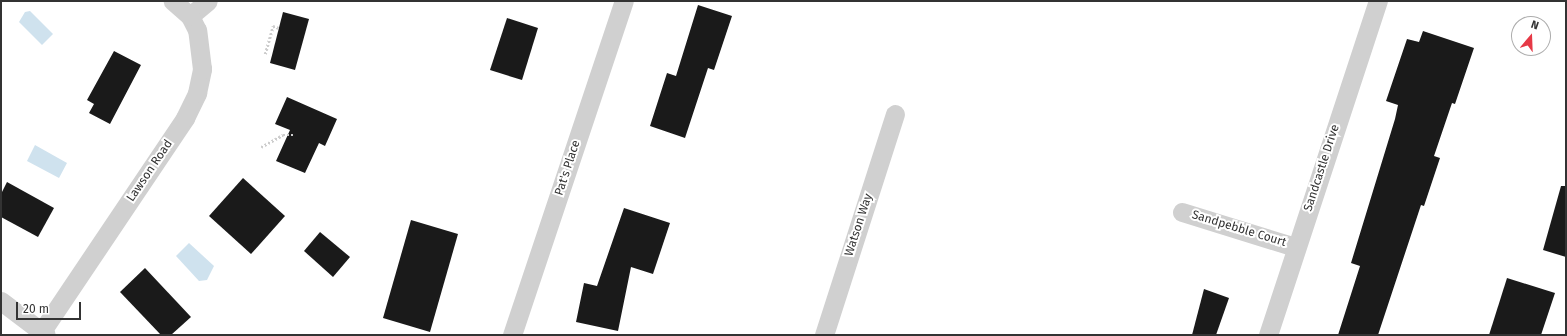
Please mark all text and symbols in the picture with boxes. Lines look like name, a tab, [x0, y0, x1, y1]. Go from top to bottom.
north arrow	[1511, 16, 1551, 56]
text: N	[1529, 18, 1540, 32]
street label: Sandcastle Drive	[1301, 123, 1343, 213]
street label: Lawson Road	[124, 137, 176, 205]
street label: Pat's Place	[552, 139, 584, 197]
street label: Watson Way	[842, 192, 876, 258]
street label: Sandpebble Court	[1190, 208, 1288, 250]
scale bar	[18, 294, 83, 320]
text: 20 m	[23, 302, 49, 316]

